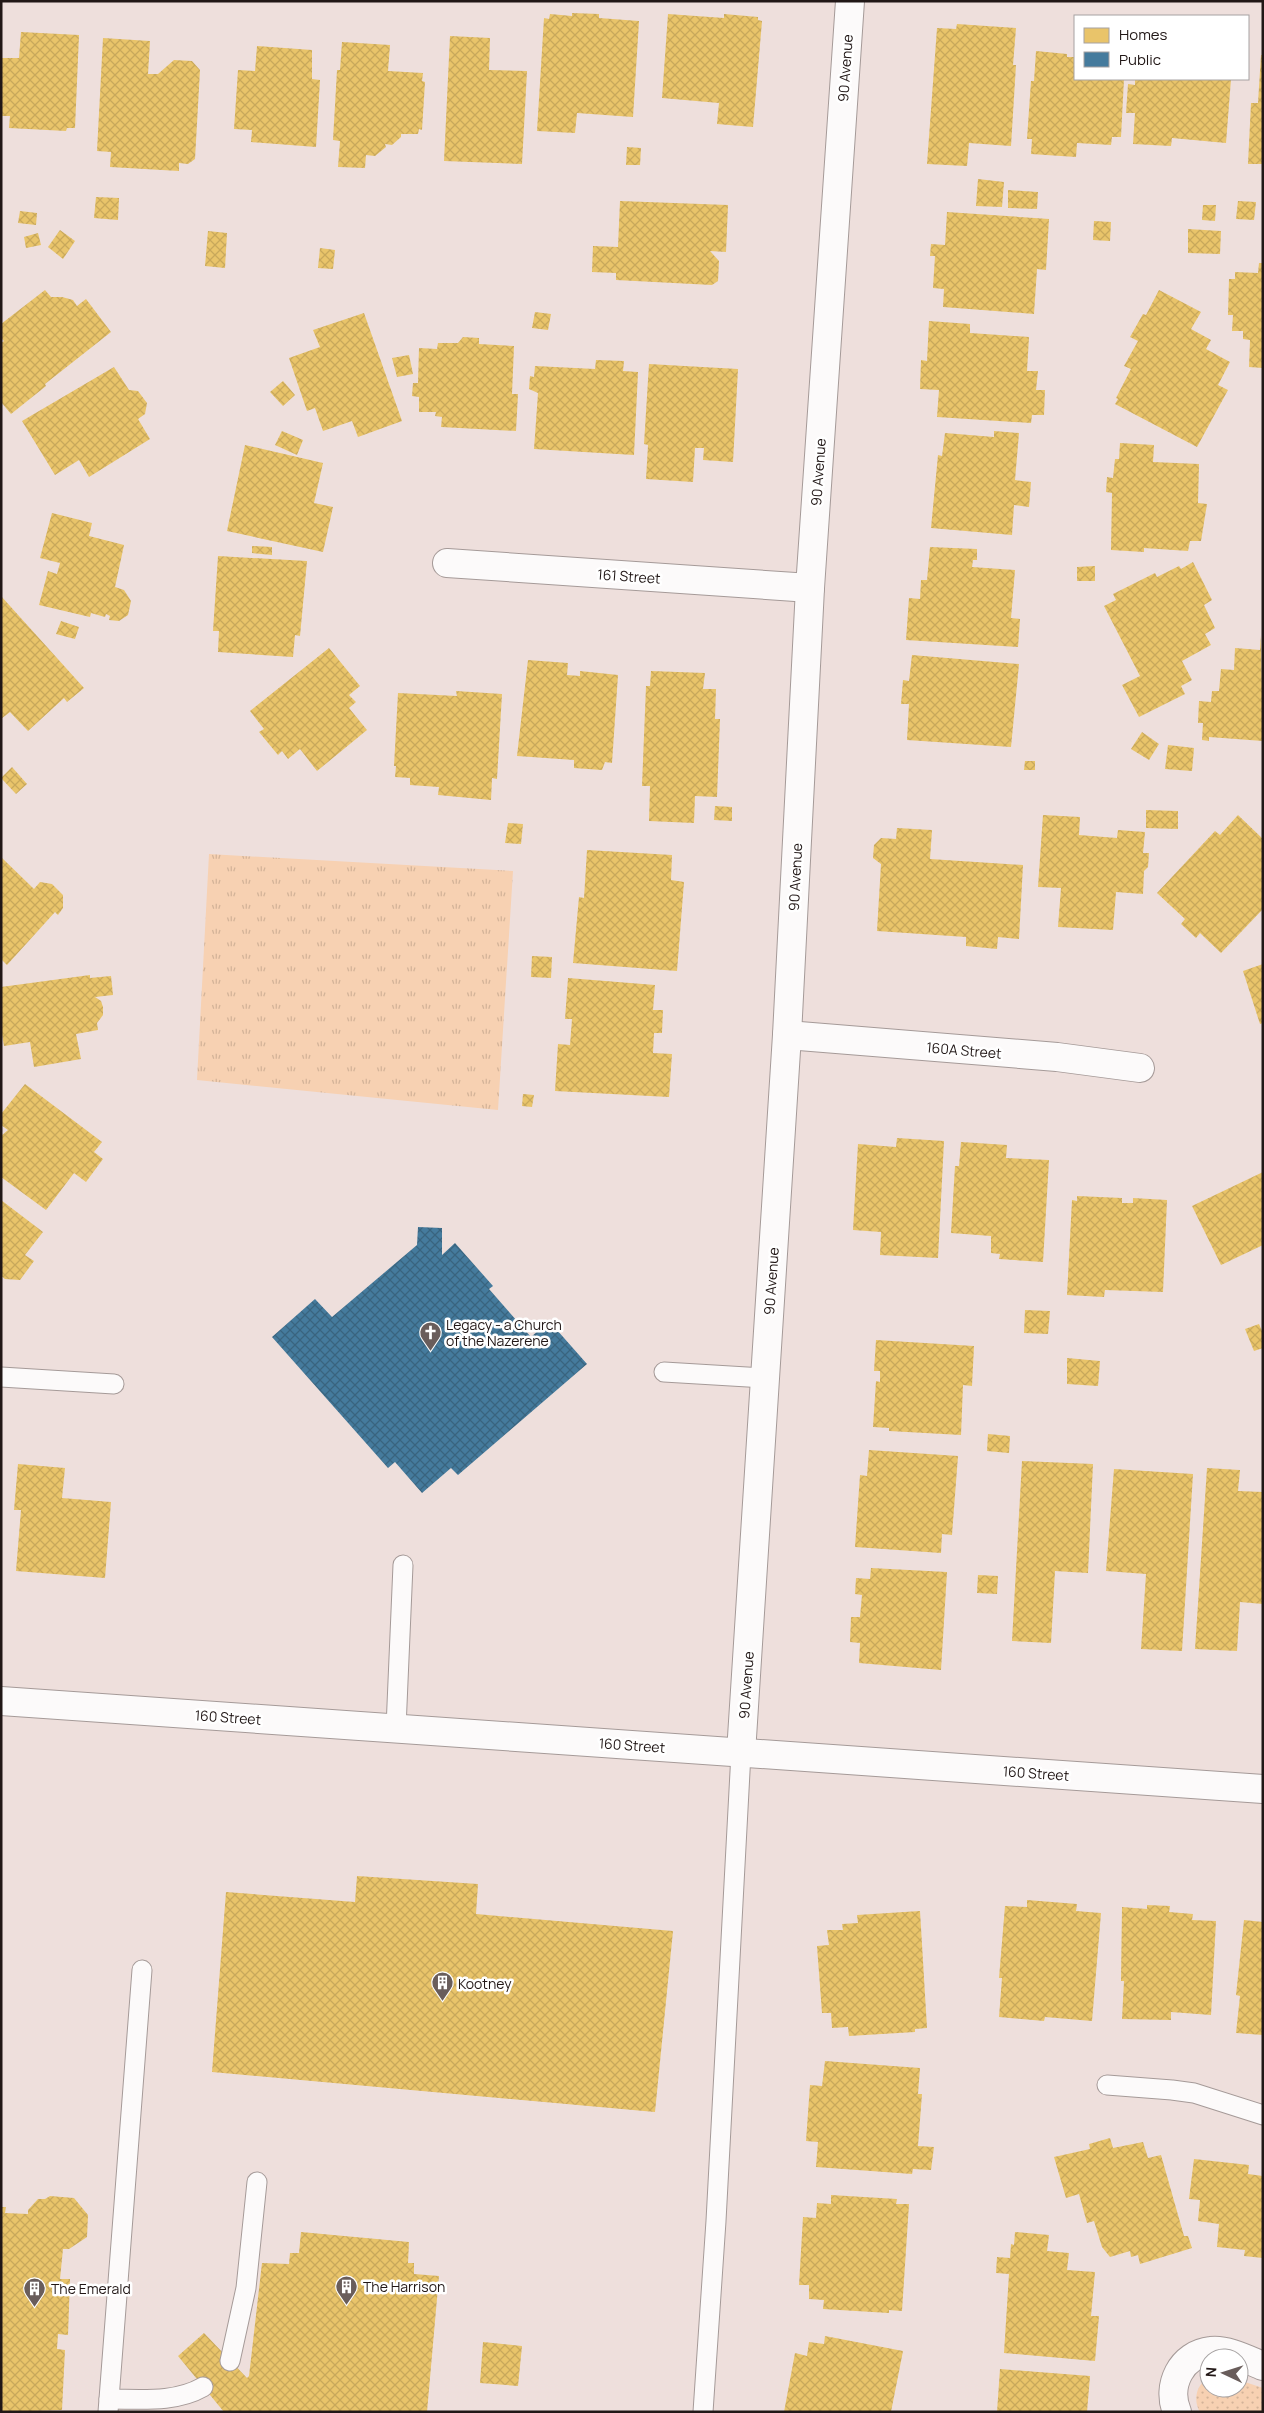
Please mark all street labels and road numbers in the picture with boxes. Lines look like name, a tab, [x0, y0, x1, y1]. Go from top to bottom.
street label: 90 Avenue	[833, 33, 857, 103]
street label: 90 Avenue	[806, 437, 830, 507]
street label: 161 Street	[597, 564, 662, 588]
street label: 90 Avenue	[784, 843, 806, 911]
street label: 160A Street	[926, 1037, 1003, 1063]
street label: 90 Avenue	[759, 1246, 783, 1316]
street label: 90 Avenue	[734, 1650, 758, 1720]
street label: 160 Street	[194, 1705, 262, 1729]
street label: 160 Street	[598, 1733, 666, 1757]
street label: 160 Street	[1002, 1761, 1070, 1785]

